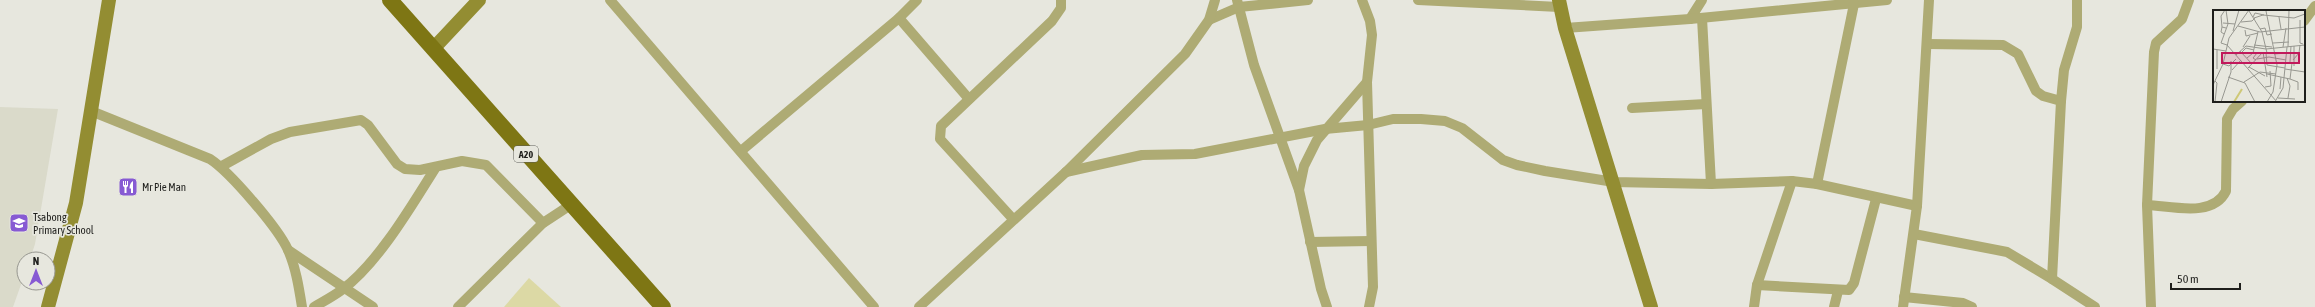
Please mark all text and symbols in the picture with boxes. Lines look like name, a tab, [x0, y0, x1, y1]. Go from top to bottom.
inset map	[2213, 10, 2305, 102]
road number: A20	[514, 146, 538, 162]
restaurant icon: Mr Pie Man	[117, 176, 139, 198]
place label: Mr Pie Man	[142, 181, 186, 193]
place label: Tsabong Primary School	[33, 211, 94, 236]
school or university icon: Tsabong Primary School	[8, 212, 30, 234]
north arrow	[16, 251, 56, 291]
text: N	[33, 255, 39, 267]
scale bar	[2171, 265, 2240, 291]
text: 50 m	[2177, 272, 2199, 286]

